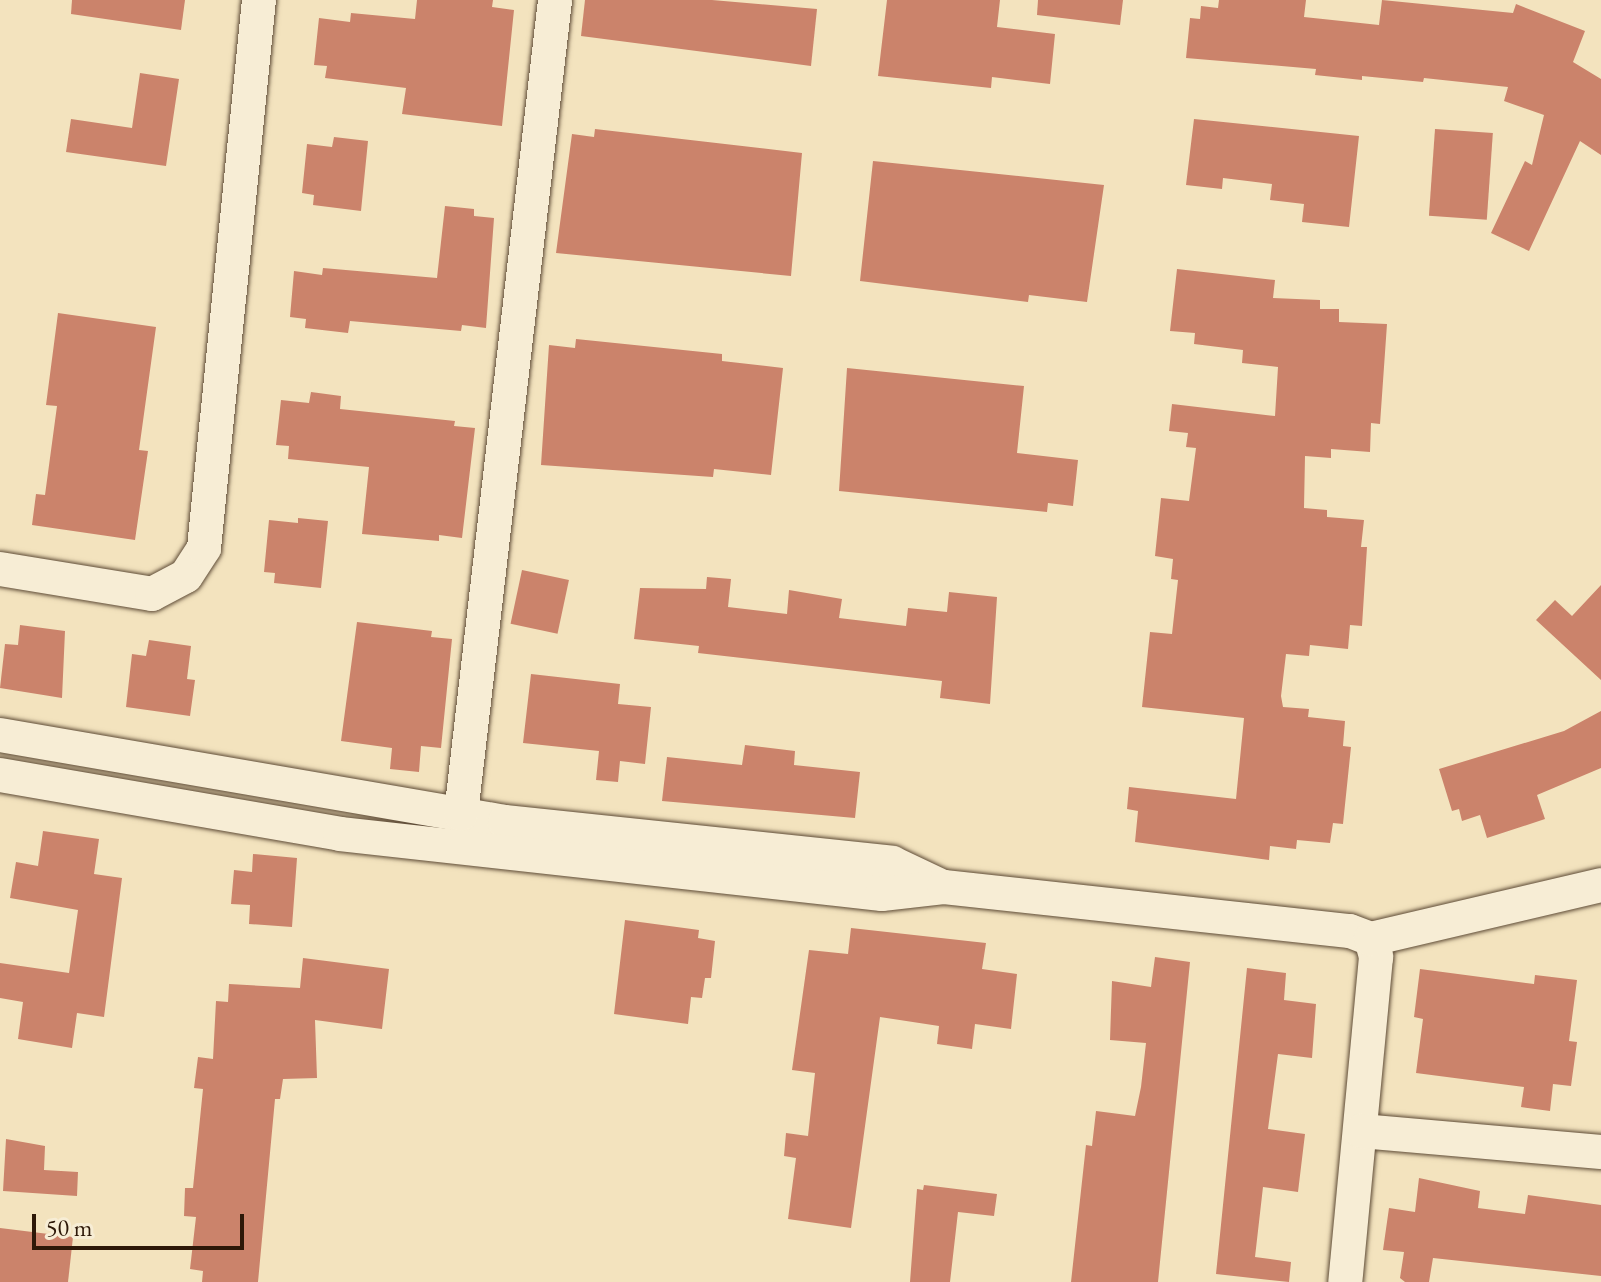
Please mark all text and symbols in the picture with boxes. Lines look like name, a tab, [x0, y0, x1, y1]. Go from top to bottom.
scale bar	[36, 1198, 248, 1248]
text: 50 m	[46, 1212, 93, 1243]

